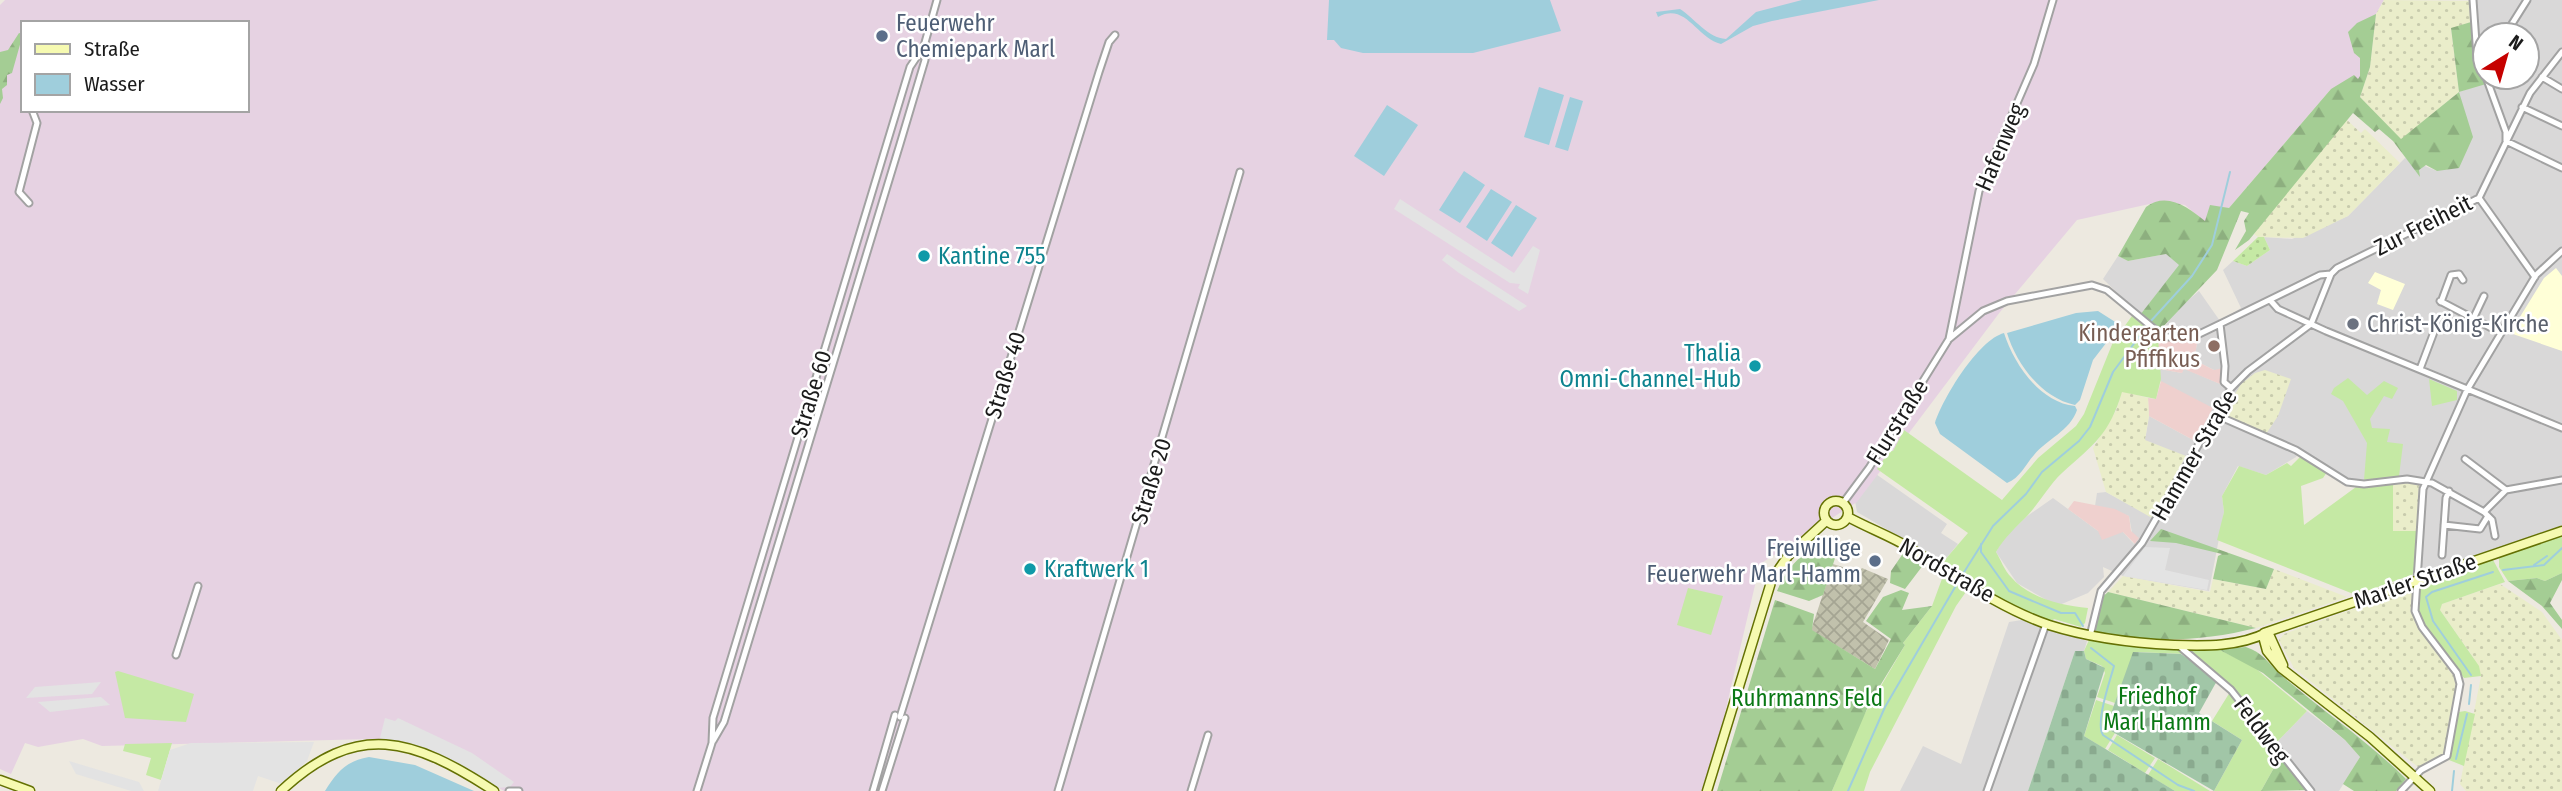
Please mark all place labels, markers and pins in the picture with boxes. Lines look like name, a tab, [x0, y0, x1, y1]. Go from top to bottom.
place label: Feuerwehr Chemiepark Marl	[896, 9, 1055, 63]
marker: Feuerwehr Chemiepark Marl	[874, 28, 890, 44]
place label: Kantine 755	[938, 242, 1046, 270]
marker: Kantine 755	[916, 248, 932, 264]
place label: Christ-König-Kirche	[2367, 310, 2549, 338]
marker: Christ-König-Kirche	[2345, 316, 2361, 332]
place label: Kindergarten Pfiffikus	[2078, 319, 2200, 373]
marker: Kindergarten Pfiffikus	[2206, 338, 2222, 354]
place label: Thalia Omni-Channel-Hub	[1559, 339, 1741, 393]
marker: Thalia Omni-Channel-Hub	[1747, 358, 1763, 374]
place label: Freiwillige Feuerwehr Marl-Hamm	[1646, 534, 1861, 588]
marker: Freiwillige Feuerwehr Marl-Hamm	[1867, 553, 1883, 569]
place label: Kraftwerk 1	[1044, 555, 1149, 583]
marker: Kraftwerk 1	[1022, 561, 1038, 577]

